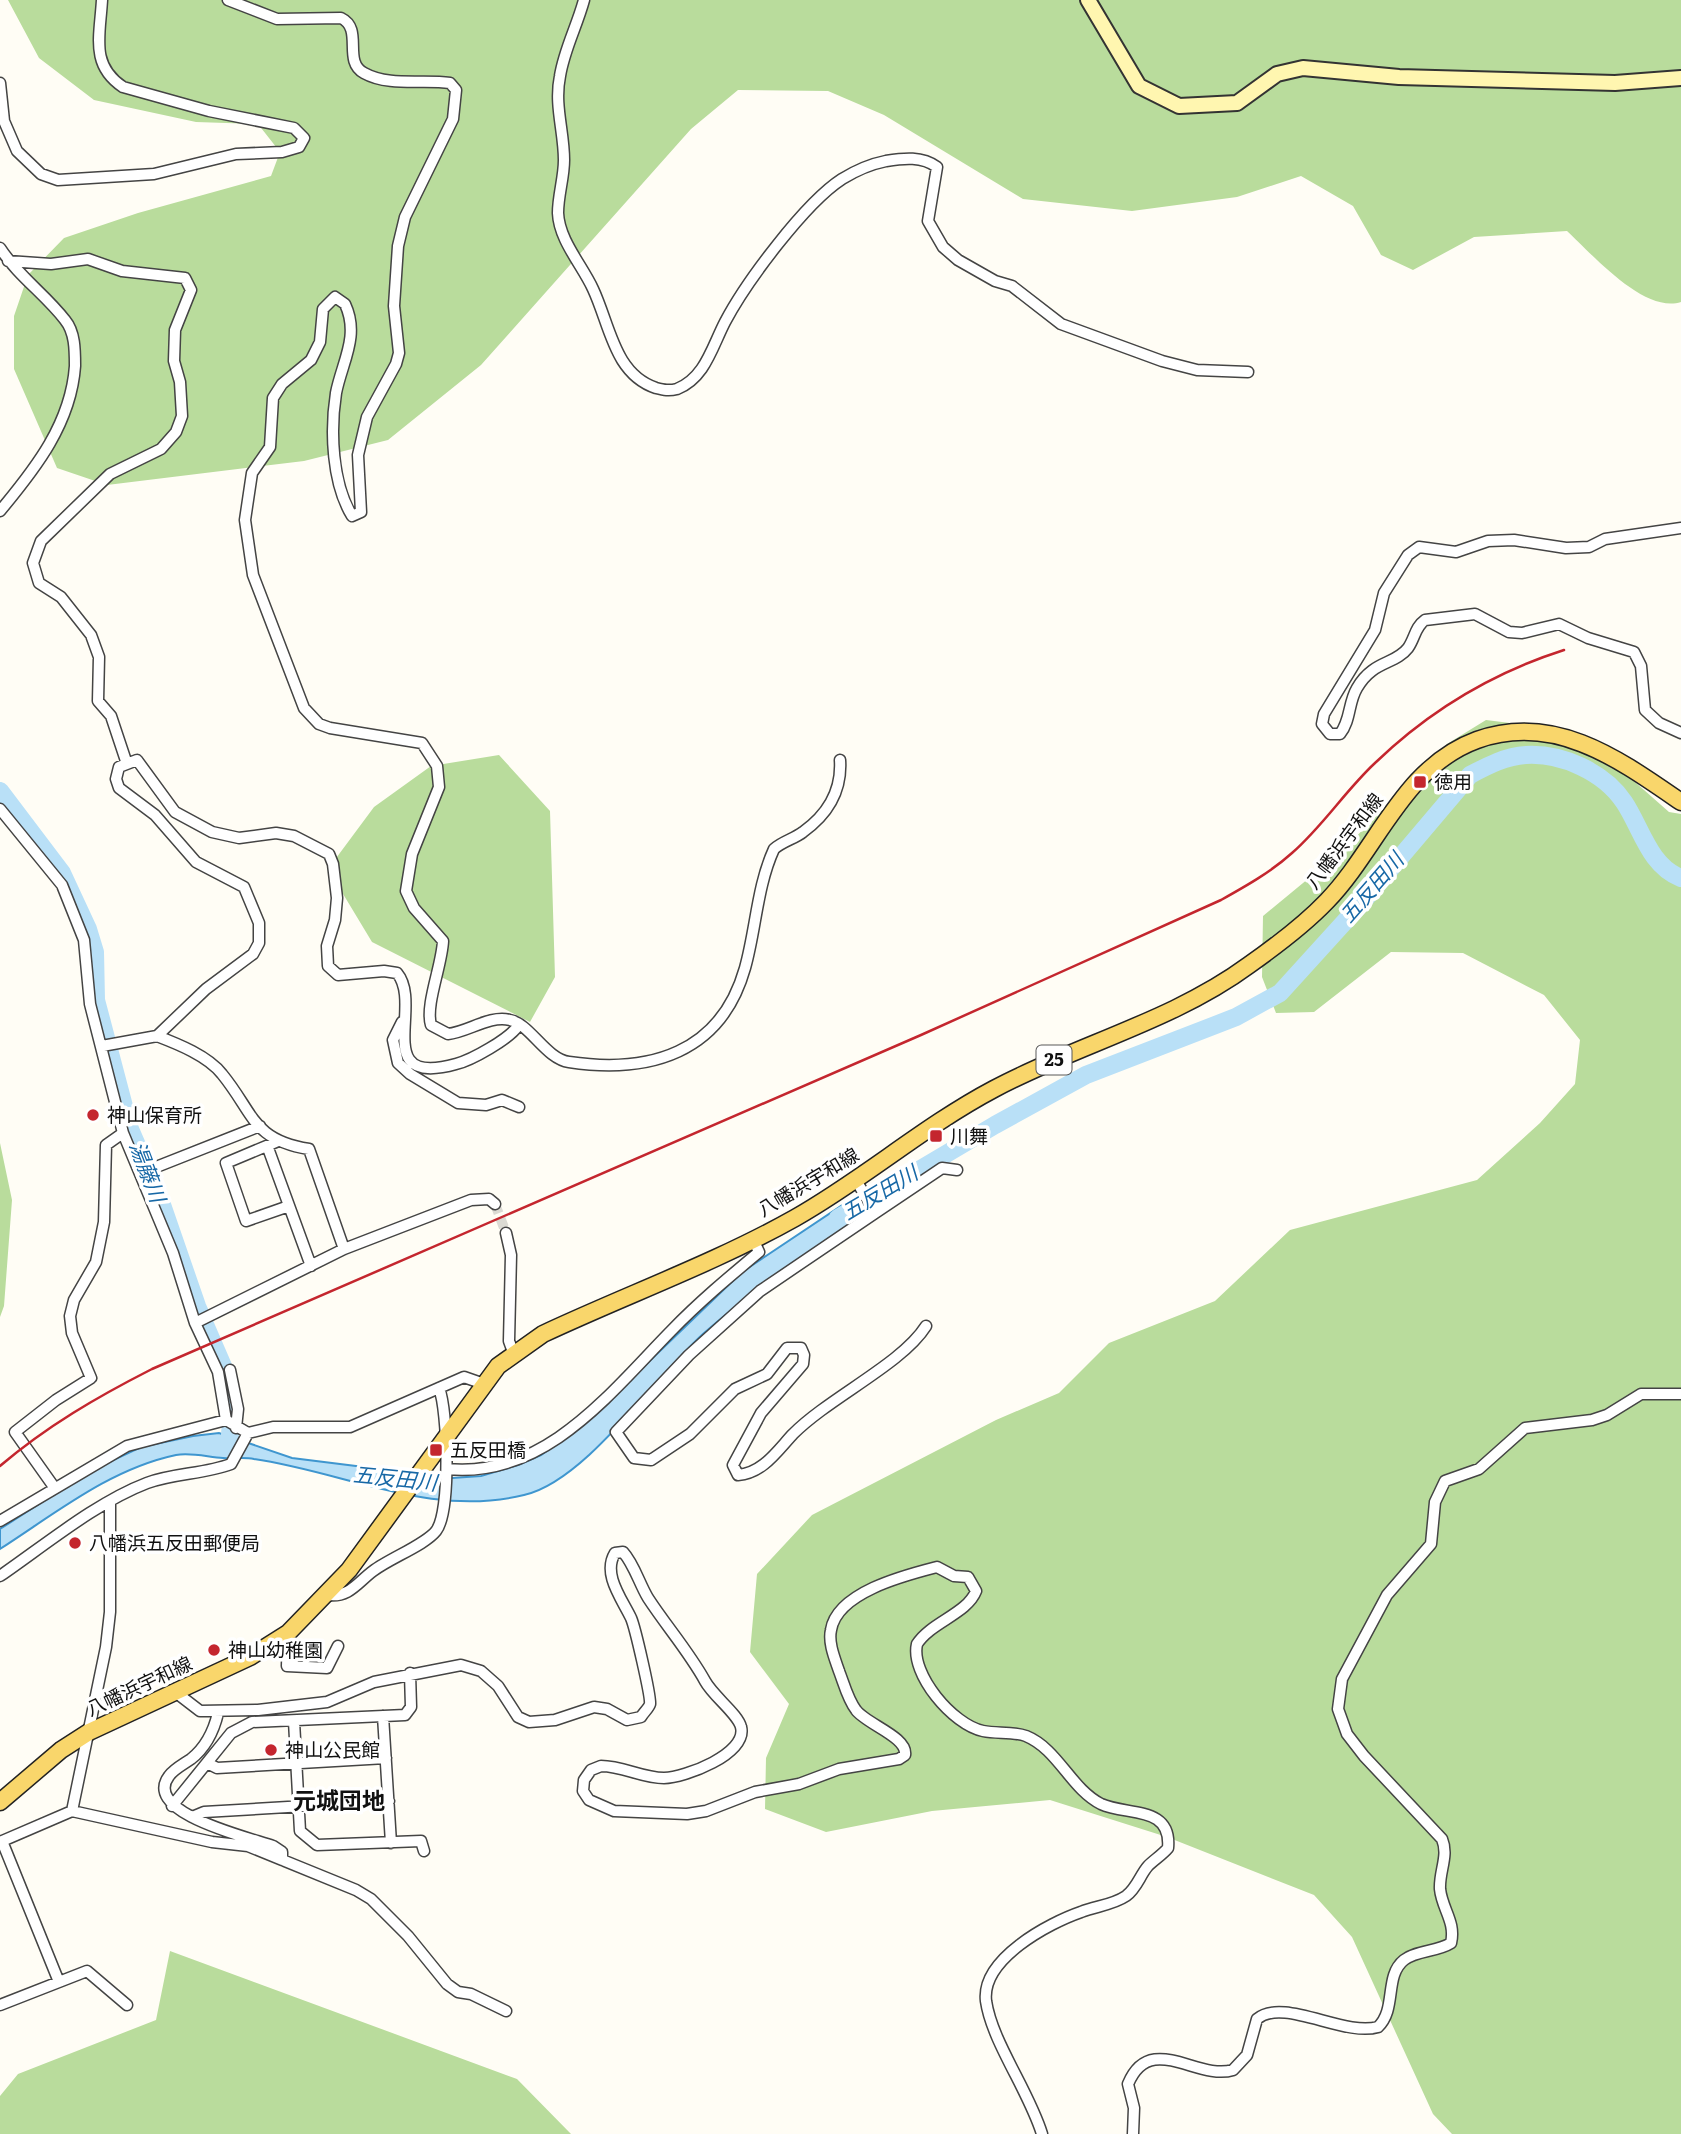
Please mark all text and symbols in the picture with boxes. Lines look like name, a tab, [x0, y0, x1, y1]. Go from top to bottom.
place label: 徳用	[1434, 767, 1472, 795]
marker: 徳用	[1412, 774, 1428, 790]
street label: 八幡浜宇和線	[1298, 786, 1389, 894]
water label: 五反田川	[1331, 843, 1411, 928]
road number: 25	[1036, 1045, 1072, 1074]
place label: 神山保育所	[107, 1100, 202, 1128]
marker: 神山保育所	[85, 1107, 101, 1123]
place label: 川舞	[950, 1121, 988, 1149]
marker: 川舞	[928, 1128, 944, 1144]
water label: 湯藤川	[124, 1136, 176, 1208]
street label: 八幡浜宇和線	[751, 1140, 864, 1223]
water label: 五反田川	[835, 1155, 924, 1226]
place label: 五反田橋	[450, 1435, 526, 1463]
marker: 五反田橋	[428, 1442, 444, 1458]
water label: 五反田川	[352, 1457, 441, 1497]
place label: 八幡浜五反田郵便局	[89, 1528, 260, 1556]
marker: 八幡浜五反田郵便局	[67, 1535, 83, 1551]
place label: 神山幼稚園	[228, 1635, 323, 1663]
marker: 神山幼稚園	[206, 1642, 222, 1658]
street label: 八幡浜宇和線	[81, 1648, 196, 1722]
place label: 神山公民館	[285, 1735, 380, 1763]
marker: 神山公民館	[263, 1742, 279, 1758]
district label: 元城団地	[293, 1782, 385, 1816]

